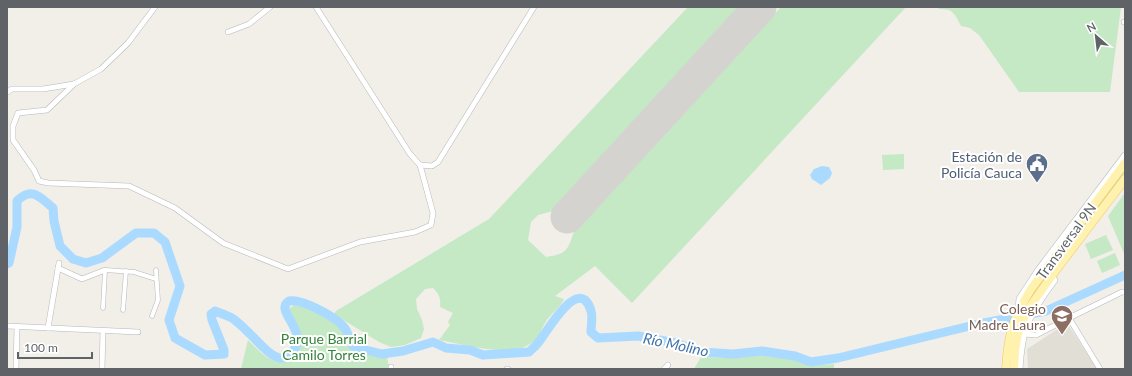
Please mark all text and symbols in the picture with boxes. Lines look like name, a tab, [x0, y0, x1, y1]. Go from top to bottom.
north arrow	[1076, 16, 1116, 56]
text: N	[1084, 19, 1098, 34]
place label: Estación de Policía Cauca	[941, 148, 1022, 181]
public building icon: Estación de Policía Cauca	[1024, 151, 1050, 184]
street label: Transversal 9N	[1032, 199, 1100, 283]
place label: Colegio Madre Laura	[969, 300, 1046, 333]
school or university icon: Colegio Madre Laura	[1049, 303, 1075, 336]
water label: Río Molino	[642, 328, 711, 360]
park label: Parque Barrial Camilo Torres	[281, 330, 367, 363]
scale bar	[18, 334, 92, 360]
text: 100 m	[24, 340, 58, 355]

